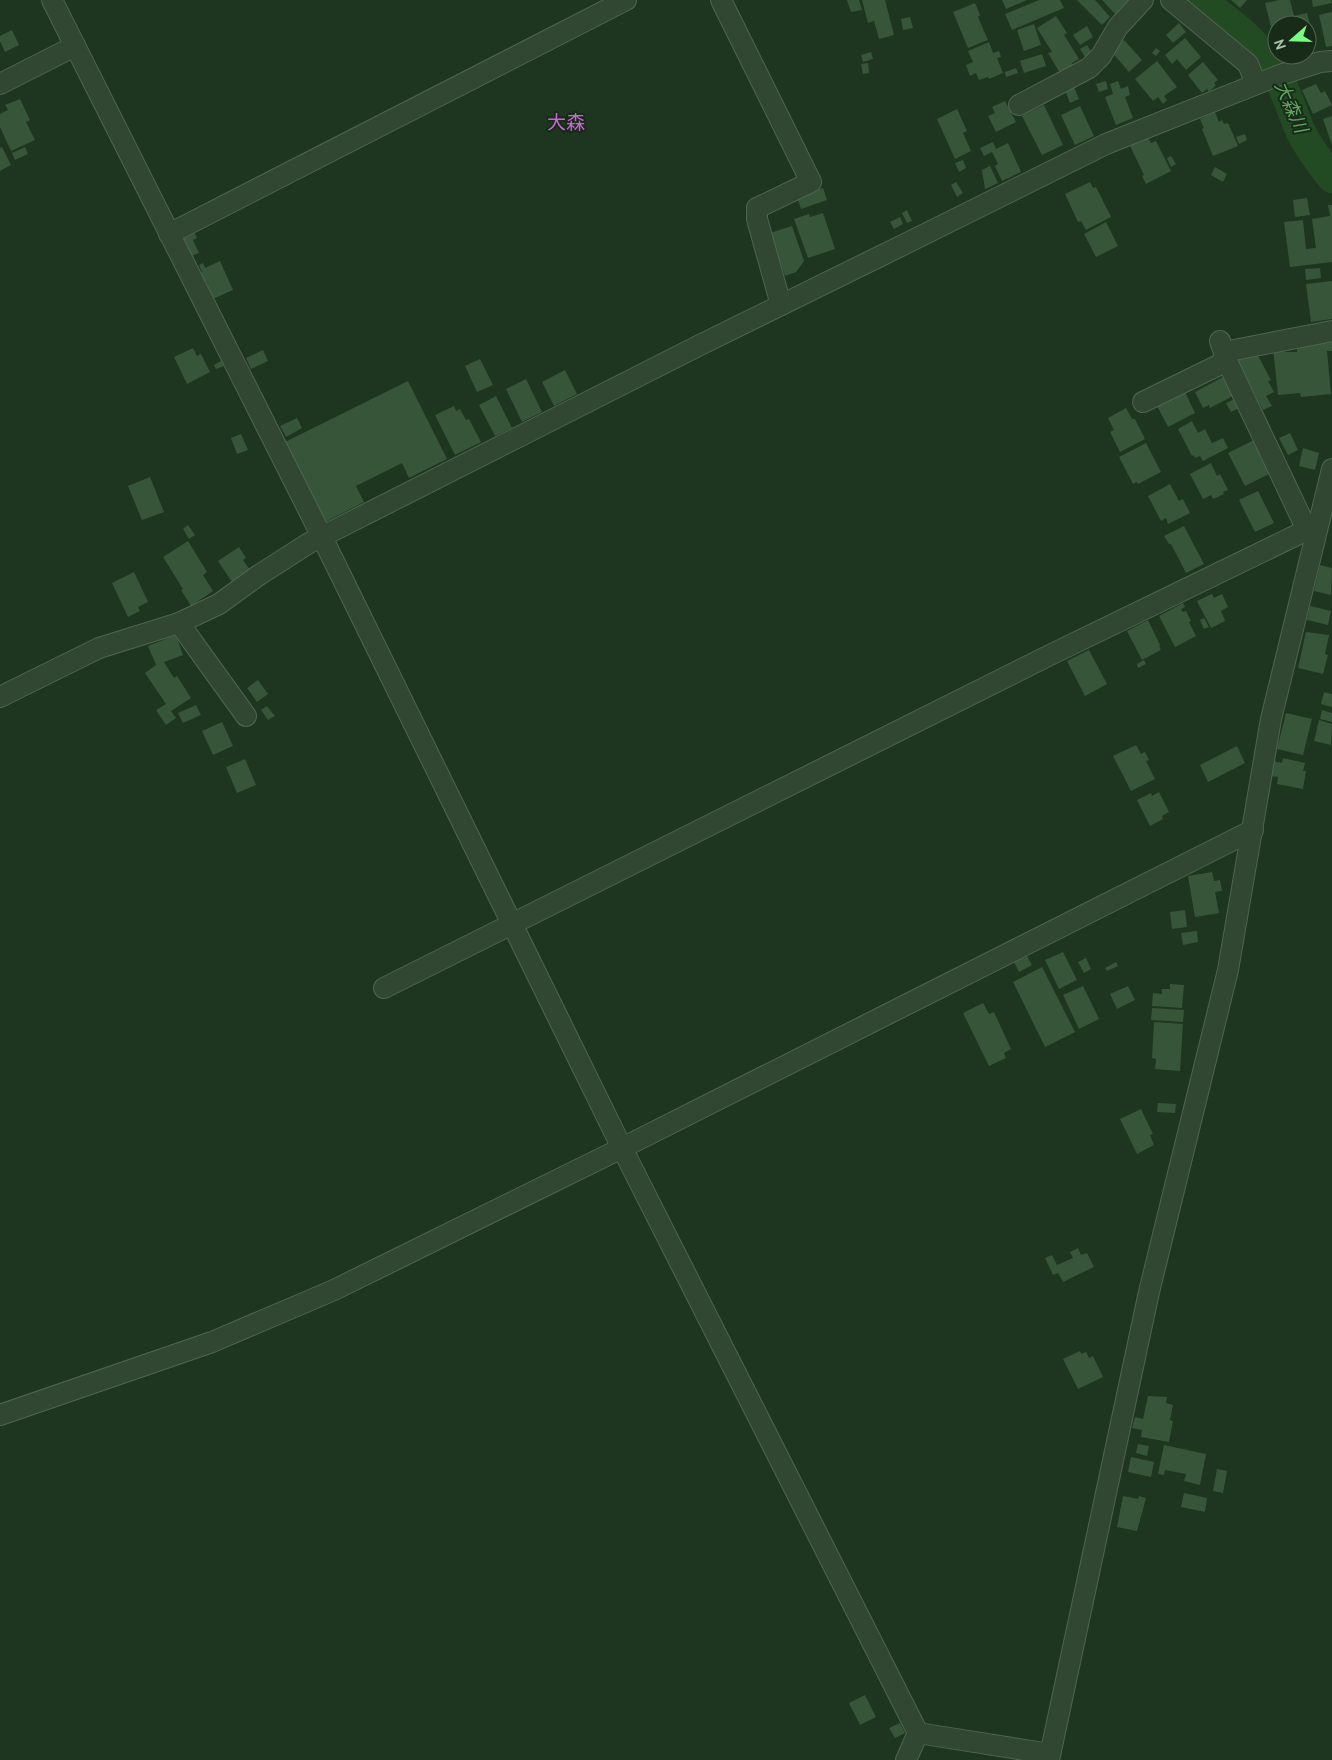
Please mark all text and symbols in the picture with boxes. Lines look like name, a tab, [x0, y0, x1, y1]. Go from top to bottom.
north arrow	[1267, 15, 1317, 65]
text: N	[1270, 37, 1290, 52]
water label: 大森川	[1270, 78, 1313, 138]
district label: 大森	[547, 111, 585, 134]

